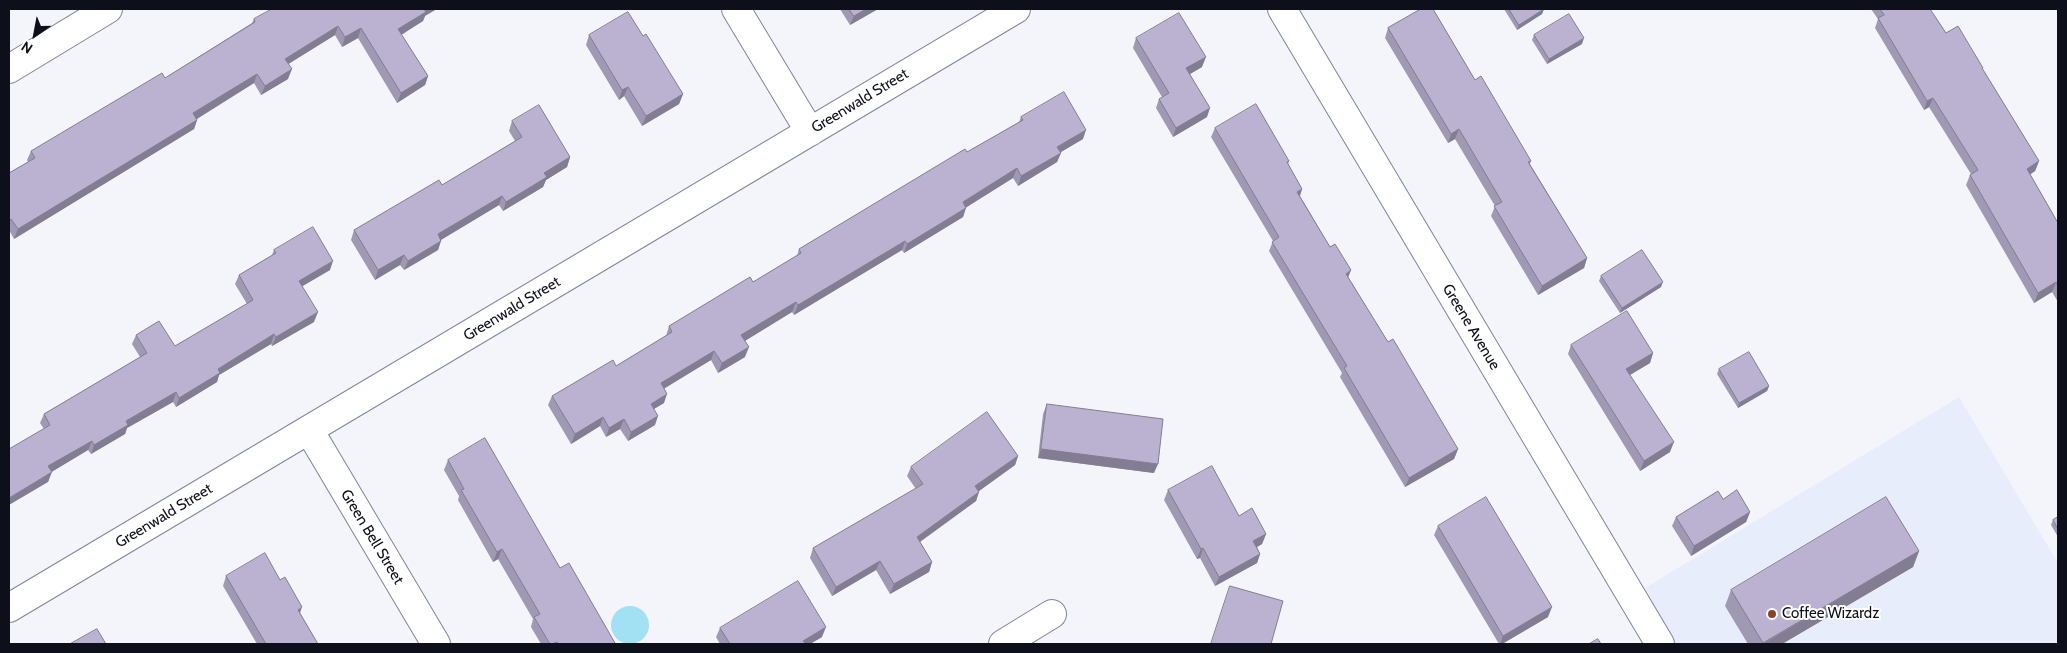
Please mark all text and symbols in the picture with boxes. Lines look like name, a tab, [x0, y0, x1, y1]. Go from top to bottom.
north arrow	[10, 10, 60, 60]
text: N	[18, 37, 36, 58]
street label: Greenwald Street	[808, 65, 912, 137]
street label: Greenwald Street	[460, 273, 564, 345]
street label: Greene Avenue	[1438, 281, 1504, 373]
street label: Greenwald Street	[112, 480, 216, 552]
street label: Green Bell Street	[337, 486, 407, 588]
place label: Coffee Wizardz	[1782, 605, 1879, 623]
marker: Coffee Wizardz	[1766, 608, 1778, 620]

